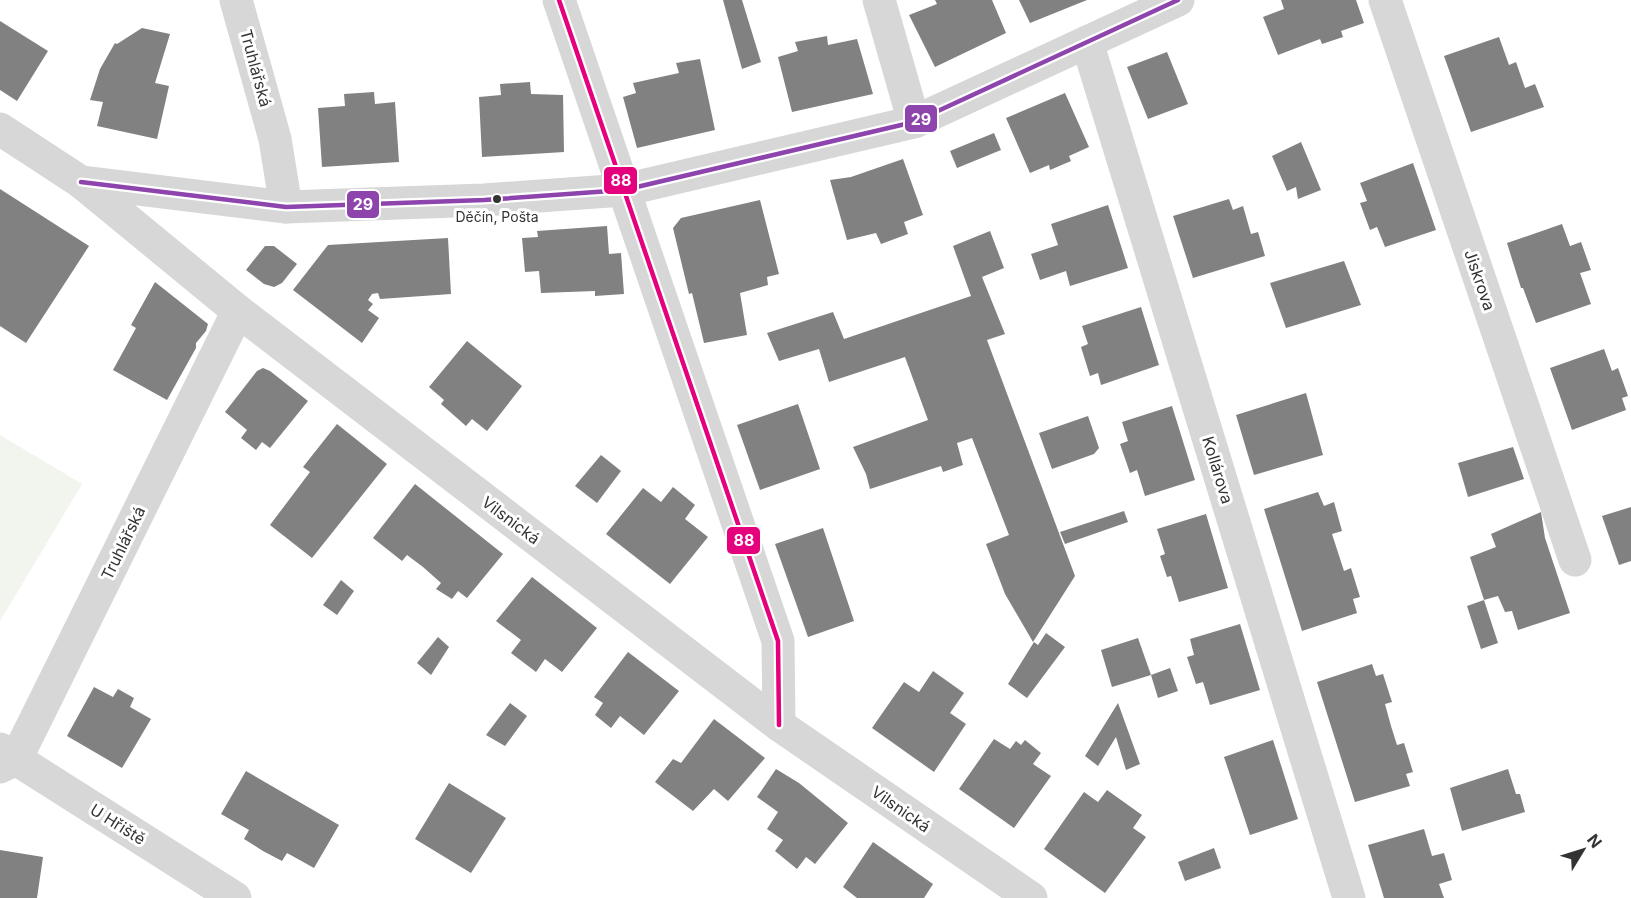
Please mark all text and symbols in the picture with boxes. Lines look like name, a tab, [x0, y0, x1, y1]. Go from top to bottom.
street label: Truhlářská	[236, 27, 276, 109]
line badge: 29	[904, 104, 938, 133]
text: 29	[911, 109, 931, 129]
line badge: 88	[603, 166, 638, 195]
text: 88	[611, 170, 631, 190]
line badge: 29	[346, 190, 380, 219]
marker: Děčín, Pošta	[491, 193, 503, 205]
text: 29	[353, 194, 373, 214]
place label: Děčín, Pošta	[455, 208, 539, 225]
street label: Jiskrova	[1460, 247, 1500, 313]
street label: Kollárova	[1198, 434, 1238, 506]
street label: Vilsnická	[478, 492, 544, 548]
street label: Truhlářská	[97, 503, 149, 583]
line badge: 88	[726, 526, 761, 555]
text: 88	[734, 530, 754, 550]
street label: Vilsnická	[868, 781, 934, 837]
street label: U Hřiště	[87, 799, 149, 849]
north arrow	[1553, 820, 1613, 880]
text: N	[1583, 830, 1606, 852]

